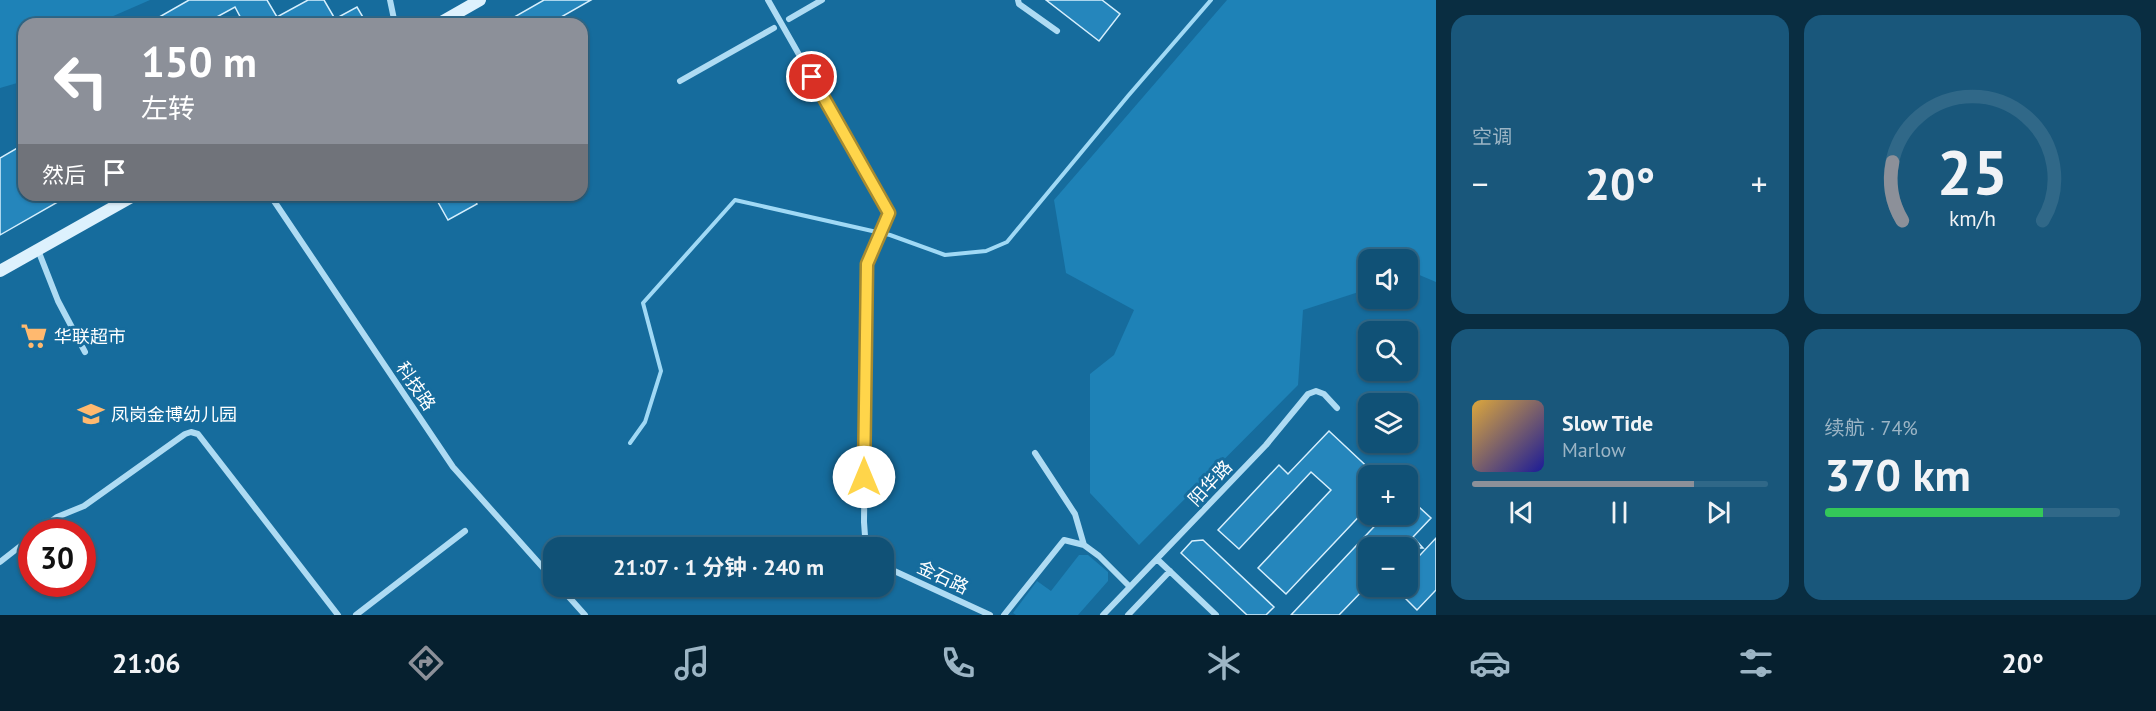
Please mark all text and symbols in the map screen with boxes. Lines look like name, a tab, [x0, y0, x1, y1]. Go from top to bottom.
text: 150 m	[141, 34, 257, 89]
icon: left	[42, 42, 120, 120]
pin	[786, 51, 837, 102]
icon: arrive	[795, 60, 828, 93]
text: 左转	[141, 91, 195, 125]
text: 空调	[1472, 124, 1512, 150]
text: 25	[1937, 131, 2008, 212]
text: 20°	[1584, 154, 1655, 212]
icon: arrive	[98, 156, 131, 189]
text: 然后	[42, 161, 86, 189]
text: −	[1472, 162, 1489, 205]
text: +	[1751, 162, 1767, 205]
text: km/h	[1949, 205, 1996, 233]
map controls	[1358, 249, 1418, 597]
button: sound	[1358, 249, 1418, 309]
supermarket icon: 华联超市	[19, 321, 49, 351]
button: search	[1358, 321, 1418, 381]
place label: 华联超市	[54, 325, 126, 348]
street label: 科技路	[391, 357, 441, 415]
button: layers	[1358, 393, 1418, 453]
school or university icon: 凤岗金博幼儿园	[76, 399, 106, 429]
place label: 凤岗金博幼儿园	[111, 403, 237, 426]
text: Slow Tide	[1562, 409, 1653, 437]
text: 续航 · 74%	[1825, 415, 1918, 441]
text: Marlow	[1562, 437, 1626, 463]
position arrow	[832, 445, 896, 509]
text: 370 km	[1825, 445, 1971, 503]
street label: 阳华路	[1183, 455, 1237, 511]
button: +	[1358, 465, 1418, 525]
icon: previous	[1505, 496, 1538, 529]
icon: pause	[1603, 496, 1636, 529]
icon: next	[1702, 496, 1735, 529]
speed limit sign: 30	[18, 519, 96, 597]
button: −	[1358, 537, 1418, 597]
text: 21:07 · 1 分钟 · 240 m	[613, 553, 824, 581]
street label: 金石路	[914, 555, 972, 599]
icon: directions	[405, 642, 447, 684]
icon: music	[671, 642, 713, 684]
icon: phone	[937, 642, 979, 684]
icon: climate	[1203, 642, 1245, 684]
icon: car	[1469, 642, 1511, 684]
icon: filters	[1735, 642, 1777, 684]
text: 21:06	[112, 646, 181, 680]
text: 20°	[2001, 646, 2044, 680]

